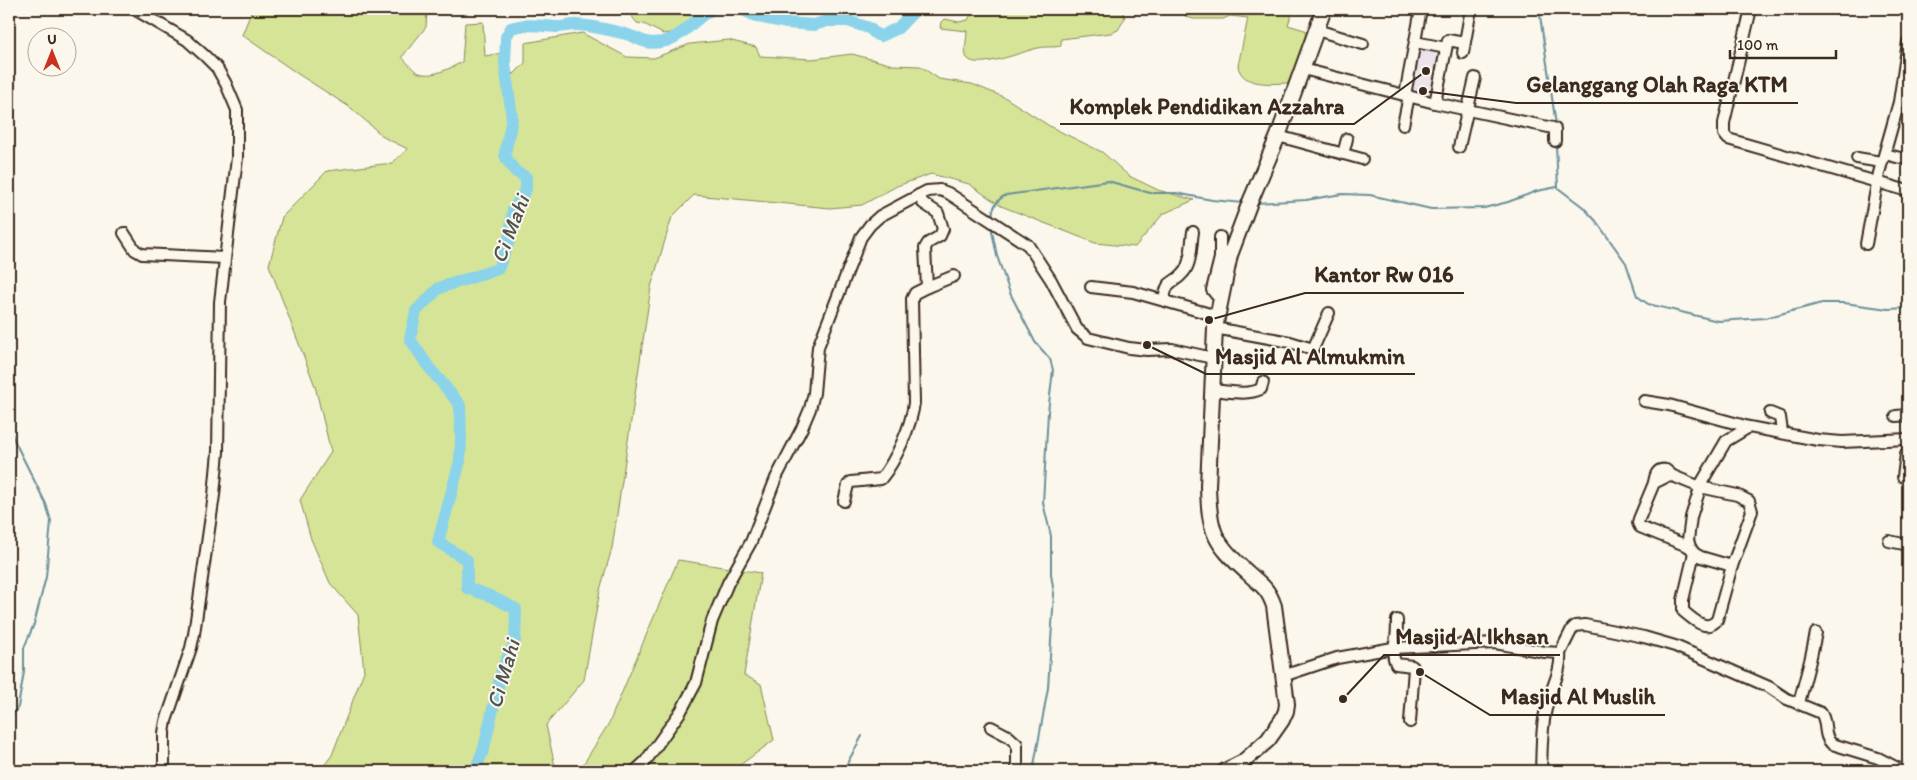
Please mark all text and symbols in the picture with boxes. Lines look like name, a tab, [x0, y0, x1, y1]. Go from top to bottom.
north arrow	[28, 28, 78, 78]
scale bar	[1730, 28, 1836, 60]
text: U	[47, 31, 57, 48]
text: 100 m	[1737, 36, 1779, 54]
callout: Gelanggang Olah Raga KTM	[1516, 66, 1798, 103]
text: Gelanggang Olah Raga KTM	[1526, 71, 1788, 98]
callout: Komplek Pendidikan Azzahra	[1060, 87, 1354, 124]
text: Komplek Pendidikan Azzahra	[1070, 93, 1345, 120]
water label: Ci Mahi	[485, 189, 536, 267]
callout: Kantor Rw 016	[1305, 256, 1464, 293]
text: Kantor Rw 016	[1314, 261, 1454, 288]
callout: Masjid Al Almukmin	[1206, 337, 1415, 374]
text: Masjid Al Almukmin	[1215, 343, 1406, 370]
callout: Masjid Al Ikhsan	[1384, 618, 1560, 655]
text: Masjid Al Ikhsan	[1395, 623, 1549, 650]
water label: Ci Mahi	[480, 634, 526, 712]
callout: Masjid Al Muslih	[1490, 678, 1665, 715]
text: Masjid Al Muslih	[1501, 683, 1657, 710]

